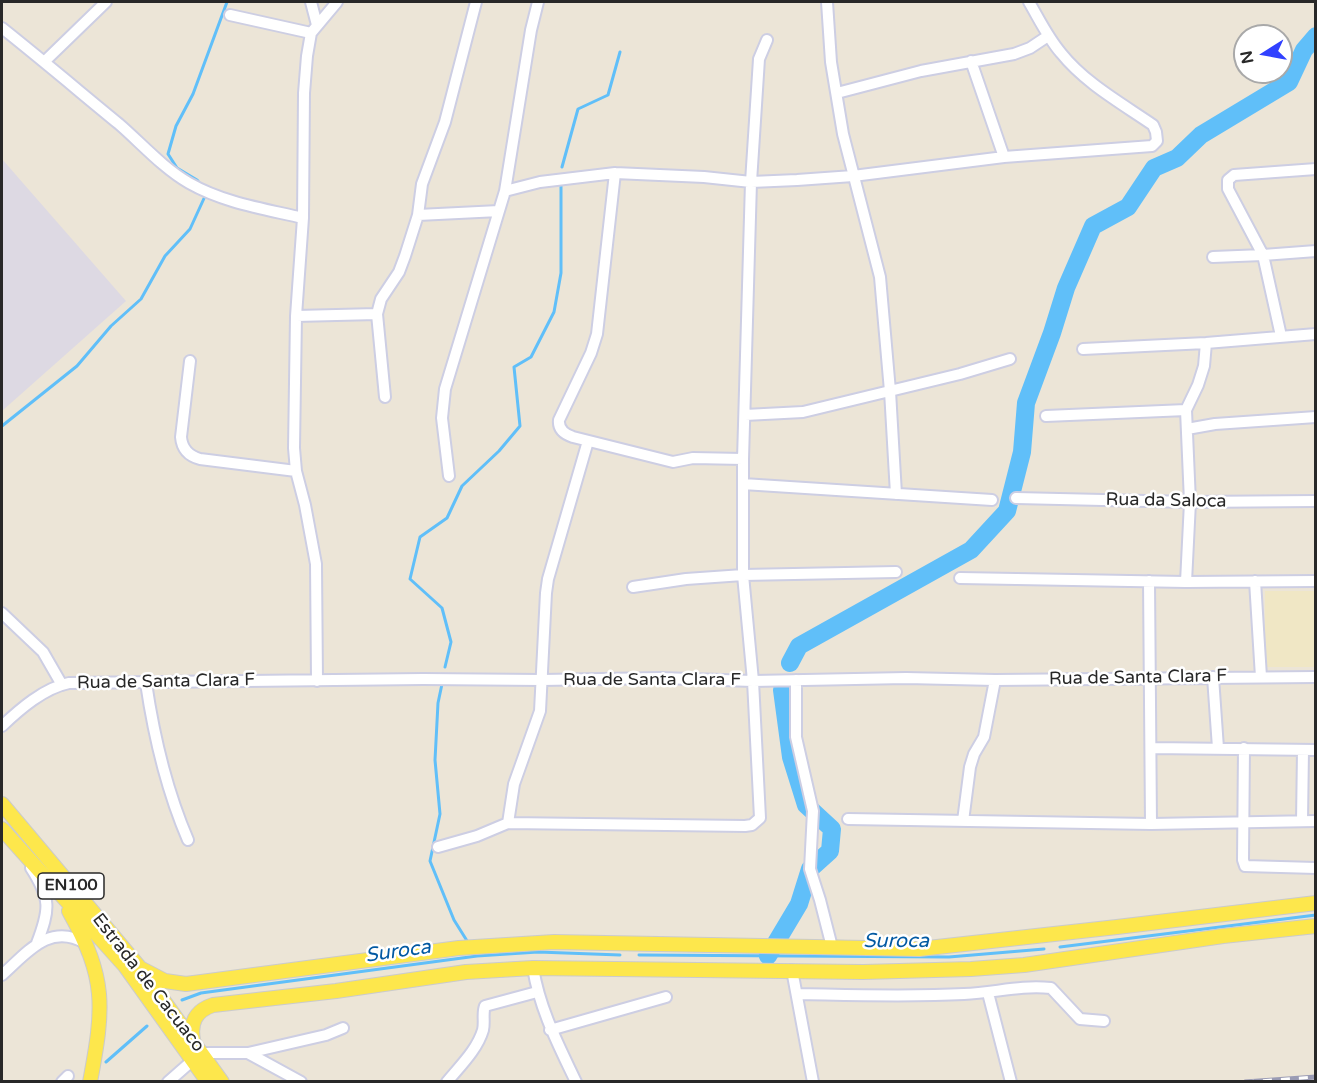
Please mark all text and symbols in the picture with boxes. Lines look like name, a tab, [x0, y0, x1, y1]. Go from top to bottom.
north arrow	[1233, 24, 1293, 84]
text: N	[1236, 49, 1258, 65]
street label: Rua da Saloca	[1105, 489, 1227, 513]
street label: Rua de Santa Clara F	[1049, 666, 1227, 690]
street label: Rua de Santa Clara F	[563, 669, 741, 691]
street label: Rua de Santa Clara F	[77, 670, 255, 694]
road number: EN100	[38, 873, 104, 899]
street label: Estrada de Cacuaco	[87, 909, 209, 1057]
water label: Suroca	[863, 930, 929, 954]
water label: Suroca	[364, 936, 432, 968]

